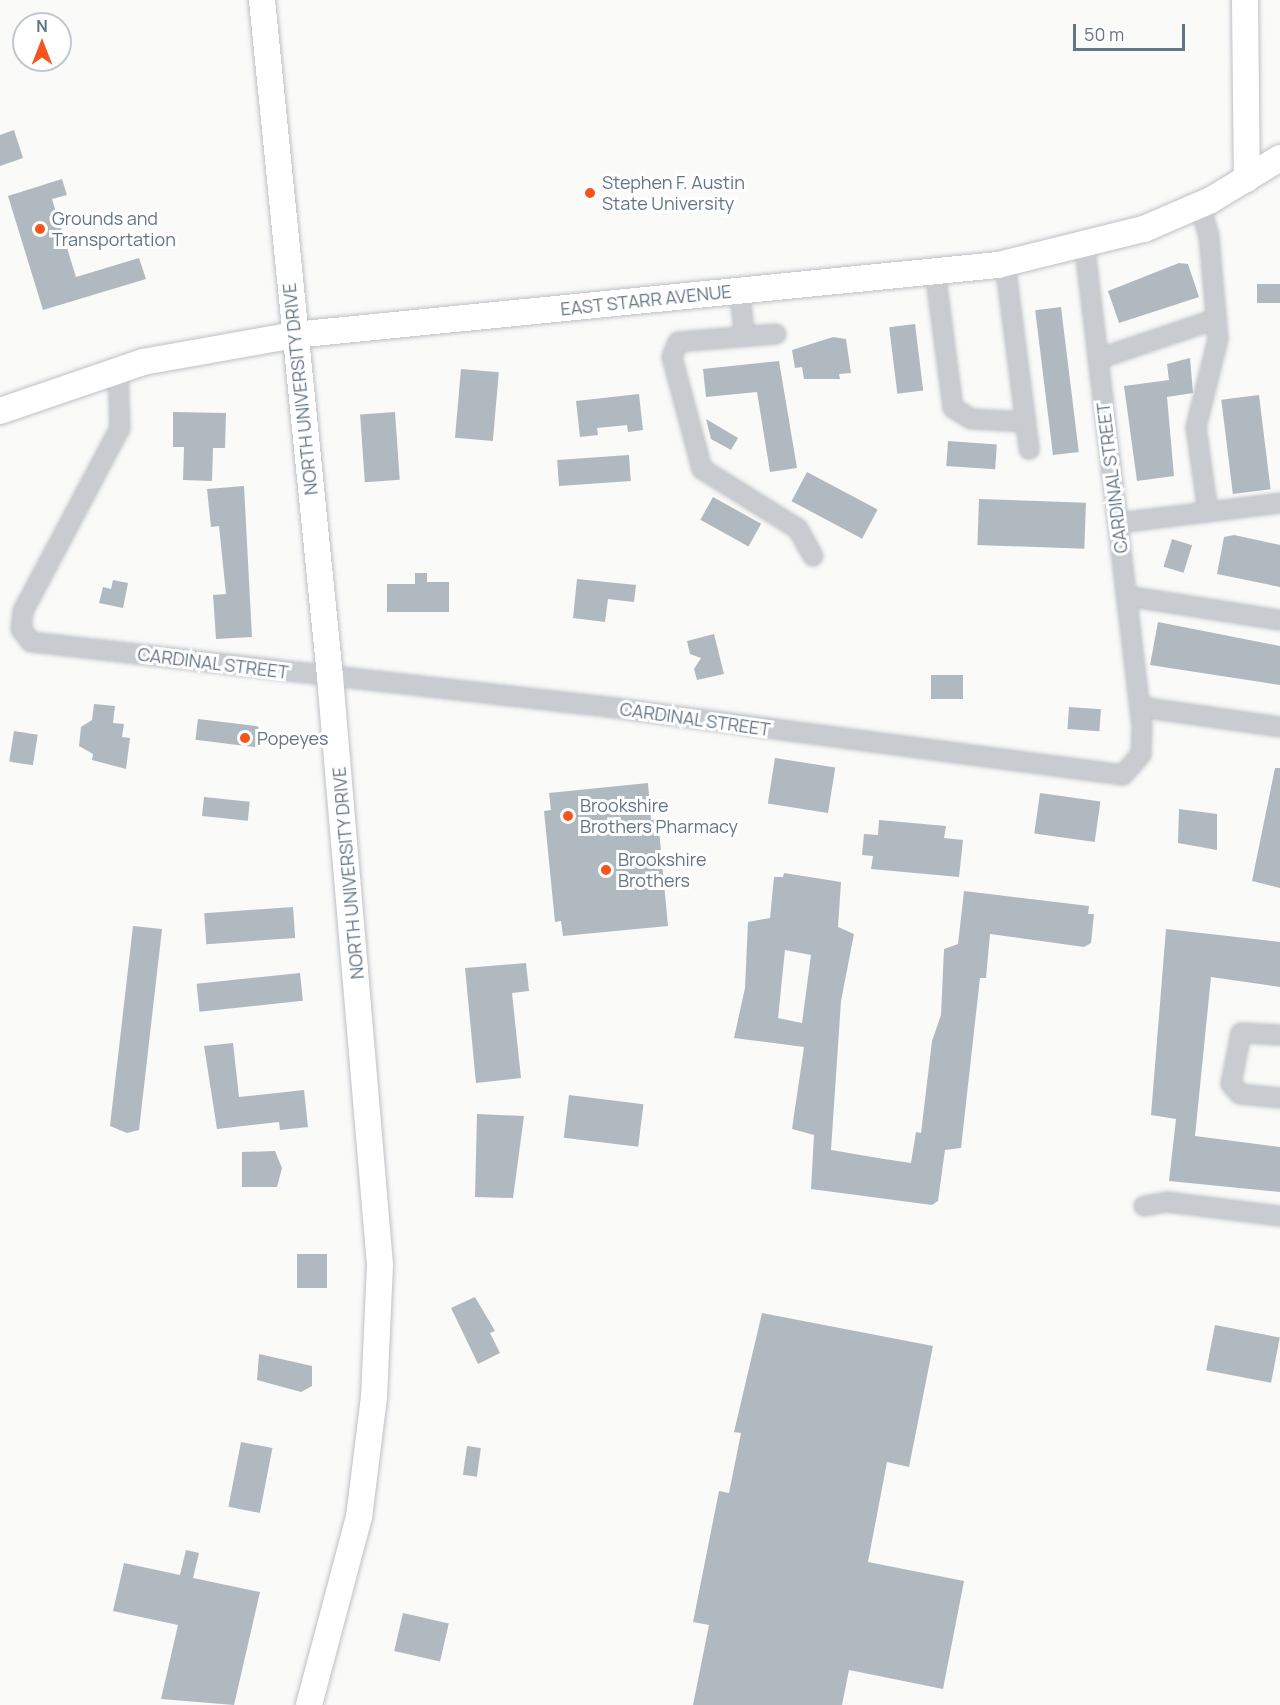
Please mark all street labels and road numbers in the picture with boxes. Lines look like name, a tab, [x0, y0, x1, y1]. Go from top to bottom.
street label: EAST STARR AVENUE	[559, 280, 733, 320]
street label: NORTH UNIVERSITY DRIVE	[278, 281, 322, 497]
street label: CARDINAL STREET	[1092, 401, 1132, 555]
street label: CARDINAL STREET	[136, 643, 290, 683]
street label: CARDINAL STREET	[618, 698, 772, 740]
street label: NORTH UNIVERSITY DRIVE	[328, 766, 368, 980]

